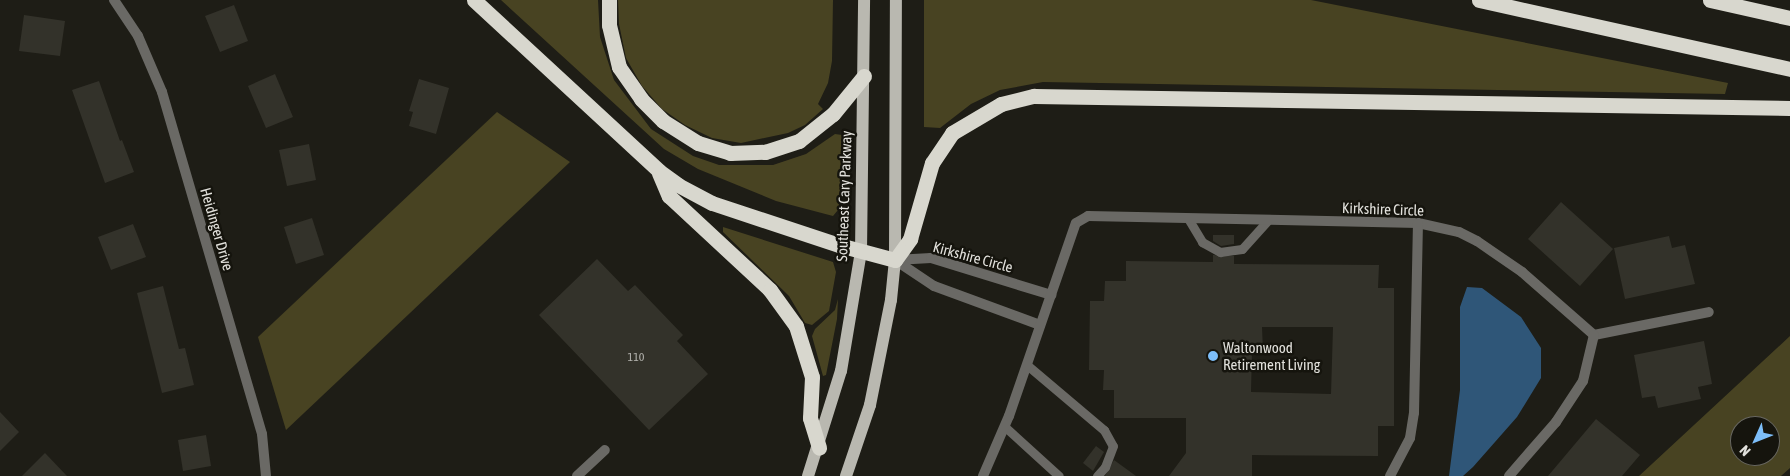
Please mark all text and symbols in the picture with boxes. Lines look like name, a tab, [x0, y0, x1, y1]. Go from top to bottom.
street label: Southeast Cary Parkway	[833, 130, 855, 262]
street label: Heidinger Drive	[197, 185, 237, 273]
street label: Kirkshire Circle	[1342, 199, 1424, 219]
street label: Kirkshire Circle	[931, 238, 1015, 276]
place label: Waltonwood Retirement Living	[1223, 338, 1320, 373]
marker: Waltonwood Retirement Living	[1207, 350, 1219, 362]
house number: 110	[628, 351, 644, 365]
north arrow	[1730, 416, 1780, 466]
text: N	[1736, 442, 1754, 459]

